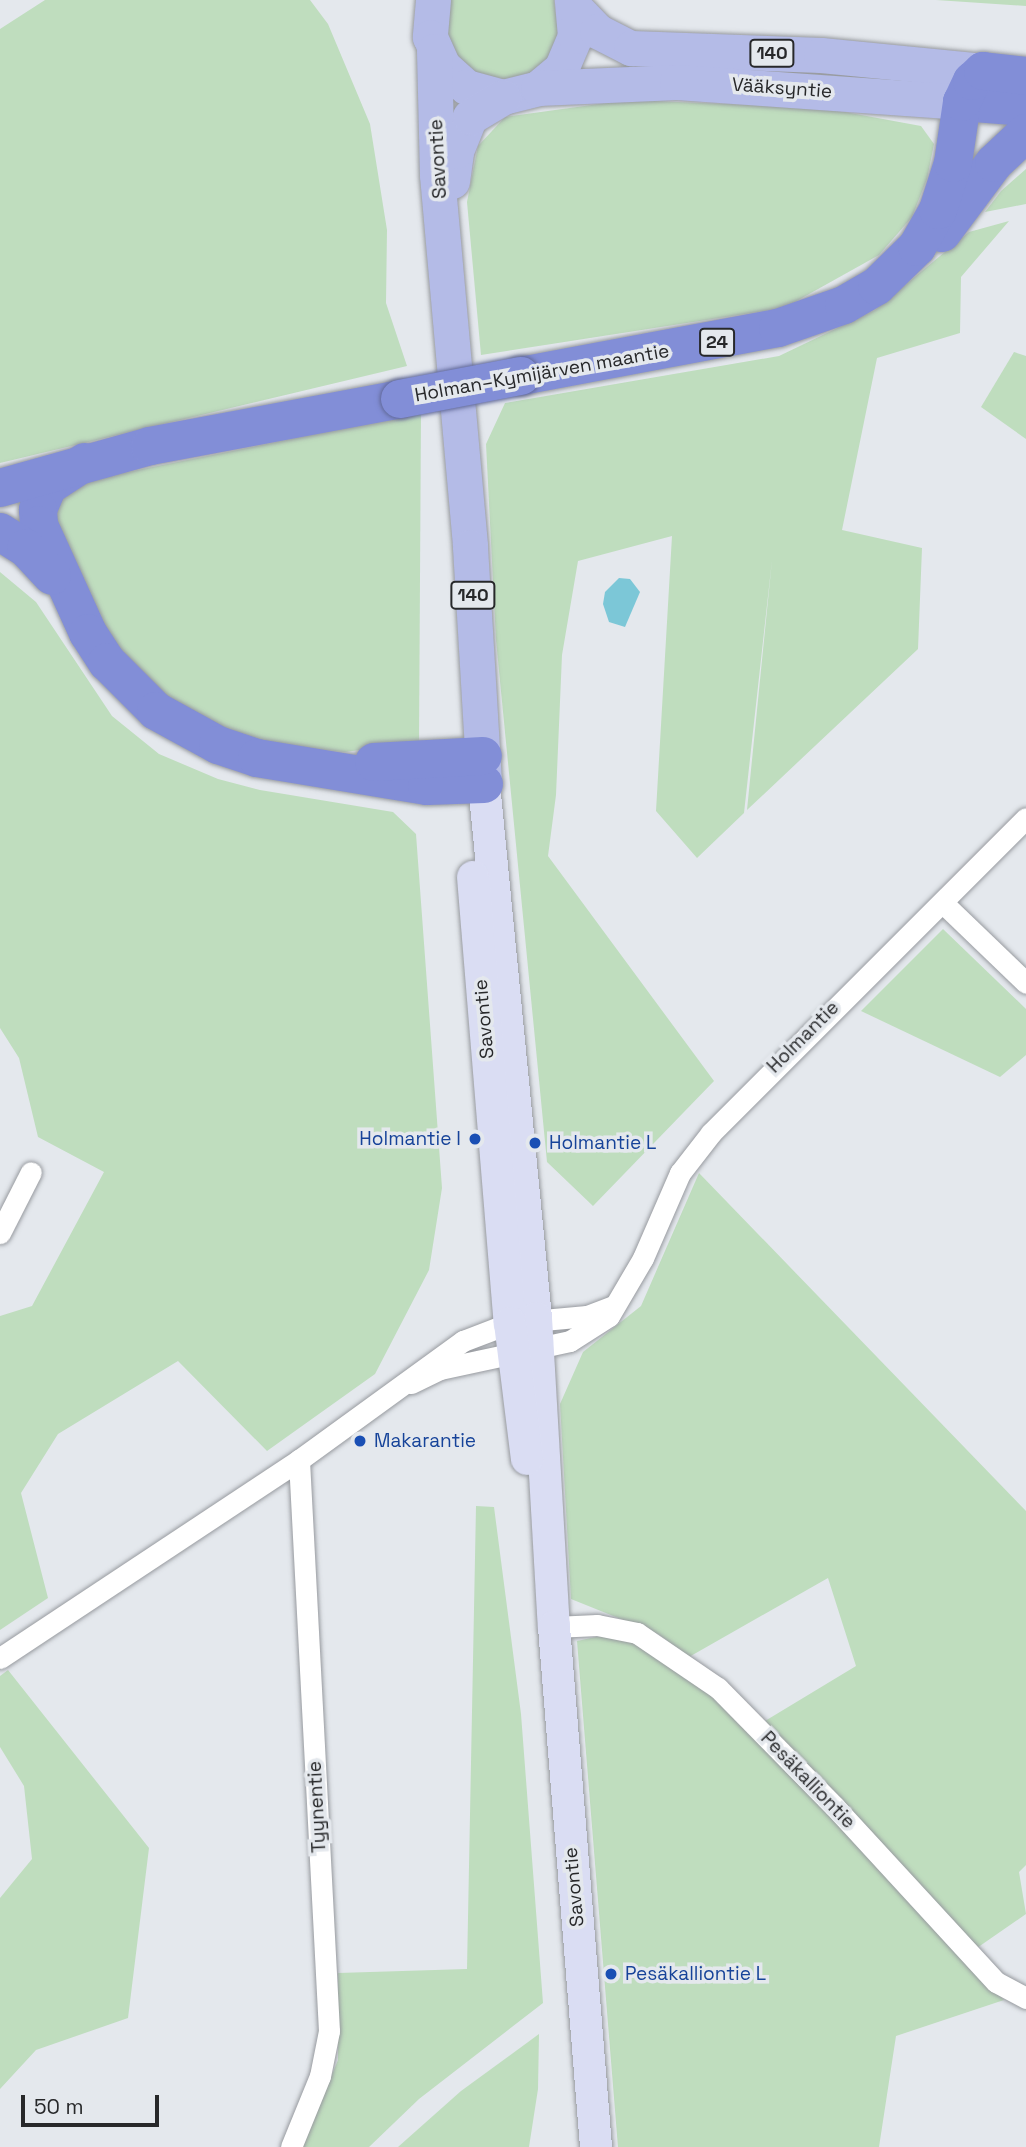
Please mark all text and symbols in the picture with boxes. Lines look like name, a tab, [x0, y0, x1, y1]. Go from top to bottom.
road number: 140	[749, 38, 795, 68]
street label: Vääksyntie	[731, 73, 833, 103]
street label: Savontie	[425, 119, 451, 199]
road number: 24	[698, 328, 736, 356]
street label: Holman–Kymijärven maantie	[413, 339, 671, 407]
road number: 140	[450, 580, 496, 610]
street label: Savontie	[469, 978, 499, 1060]
street label: Holmantie	[762, 996, 844, 1078]
place label: Holmantie I	[359, 1128, 461, 1150]
marker: Holmantie I	[467, 1131, 483, 1147]
place label: Holmantie L	[549, 1132, 656, 1154]
marker: Holmantie L	[527, 1135, 543, 1151]
place label: Makarantie	[374, 1430, 476, 1452]
marker: Makarantie	[352, 1433, 368, 1449]
street label: Pesäkalliontie	[756, 1727, 860, 1833]
street label: Tyynentie	[303, 1761, 331, 1853]
street label: Savontie	[559, 1846, 589, 1928]
place label: Pesäkalliontie L	[625, 1963, 766, 1985]
marker: Pesäkalliontie L	[603, 1966, 619, 1982]
scale bar	[24, 2080, 163, 2124]
text: 50 m	[34, 2093, 84, 2120]

